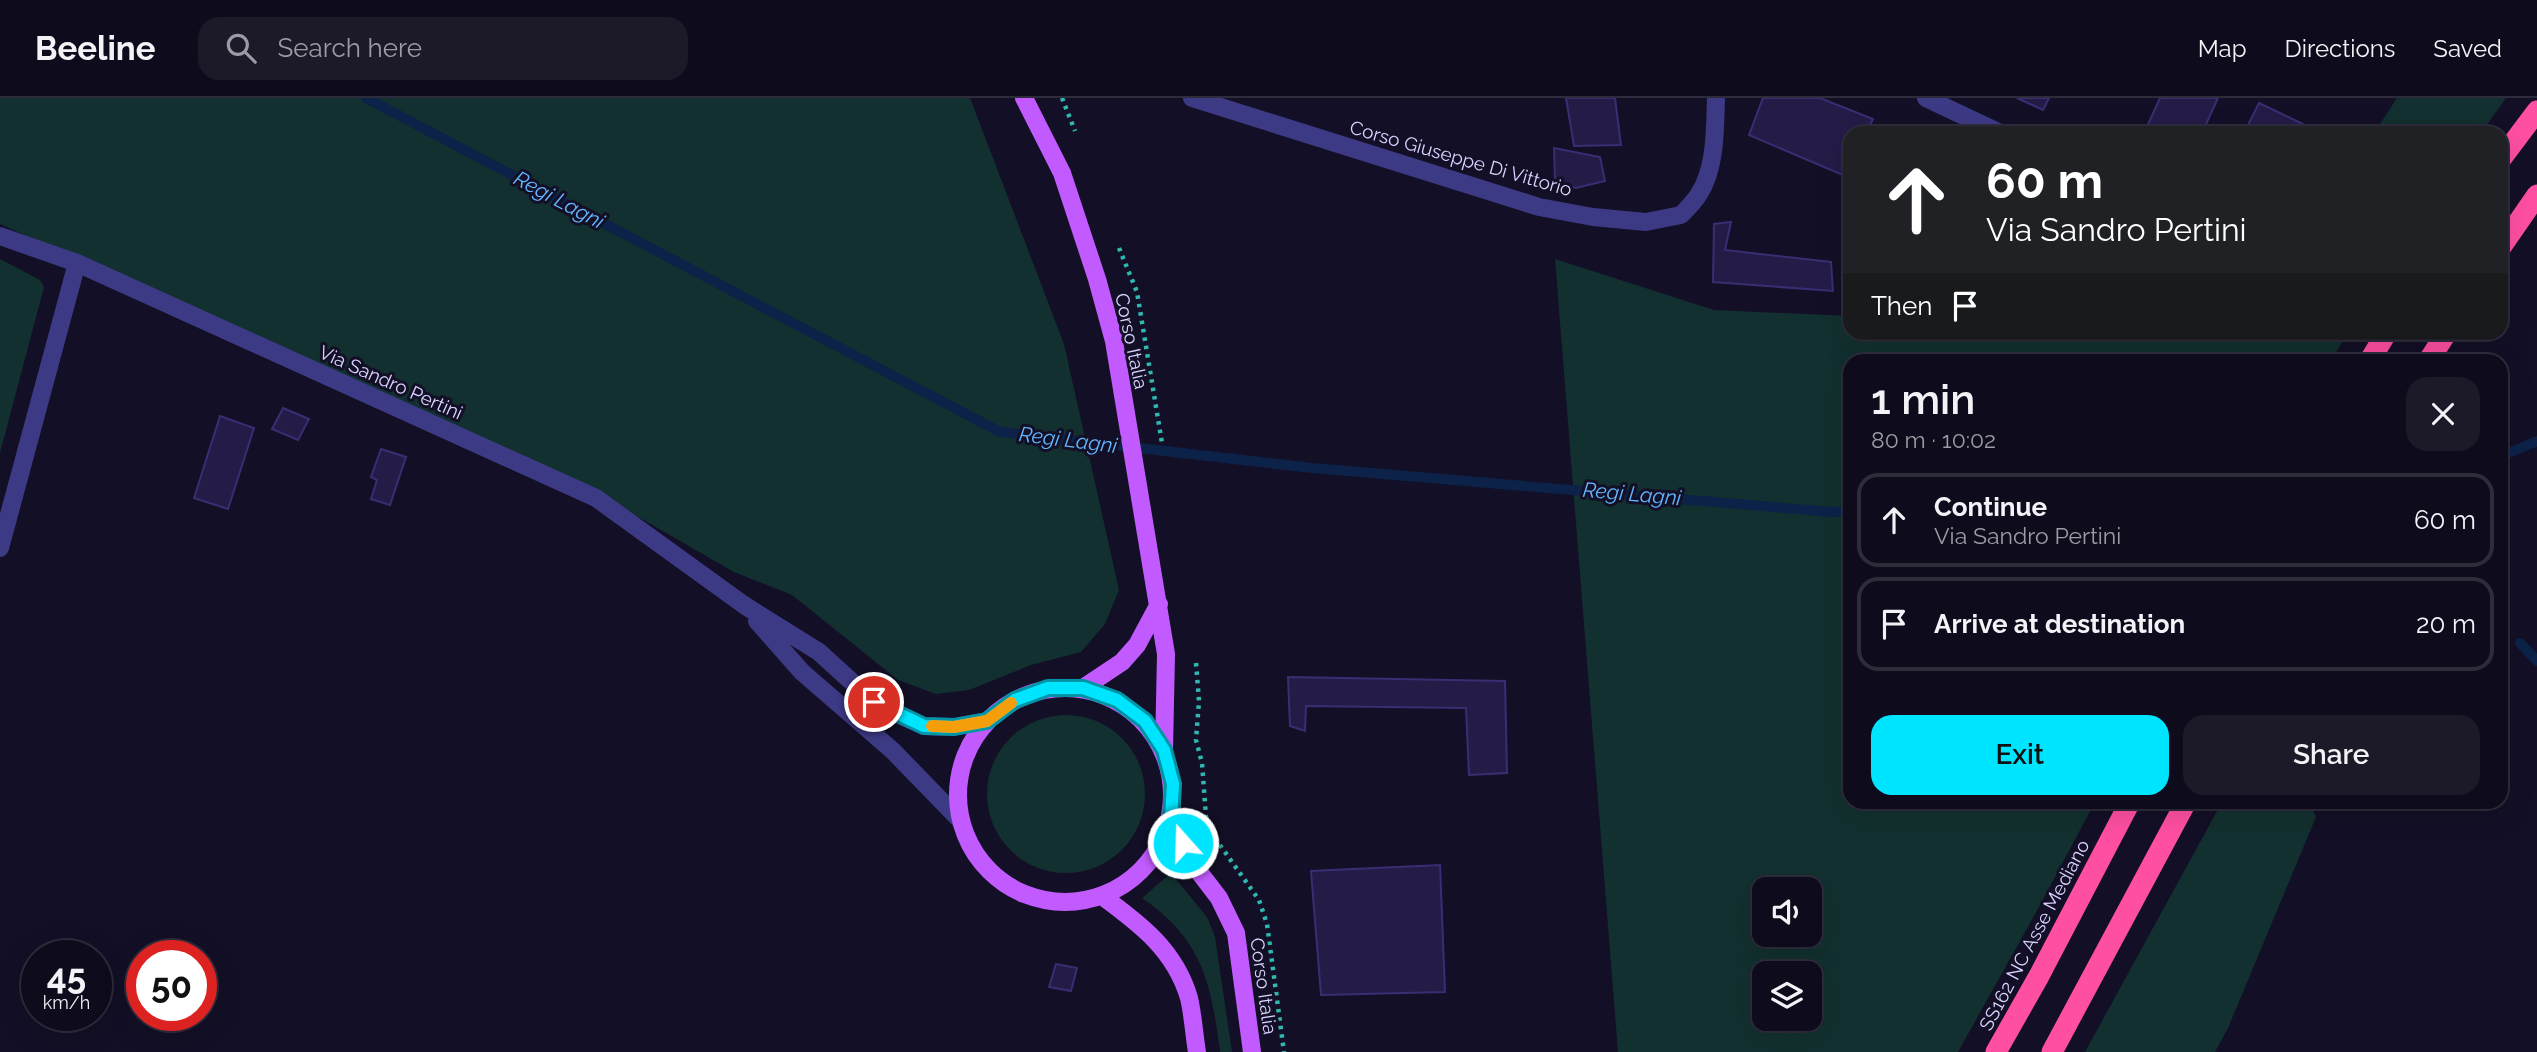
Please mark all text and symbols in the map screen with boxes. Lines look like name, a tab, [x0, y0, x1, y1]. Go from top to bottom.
search box	[198, 17, 688, 80]
text: Beeline	[35, 29, 156, 68]
icon: search	[222, 29, 260, 67]
text: Search here	[278, 33, 422, 63]
text: Map	[2198, 34, 2247, 63]
text: Directions	[2285, 34, 2395, 63]
text: Saved	[2433, 34, 2502, 63]
street label: Corso Giuseppe Di Vittorio	[1347, 116, 1575, 200]
text: 60 m	[1986, 152, 2103, 209]
icon: ahead	[1871, 154, 1962, 245]
water label: Regi Lagni	[510, 165, 609, 234]
text: Via Sandro Pertini	[1986, 211, 2247, 248]
icon: arrive	[1946, 287, 1984, 325]
street label: Corso Italia	[1111, 291, 1153, 391]
text: Then	[1871, 291, 1932, 321]
street label: Via Sandro Pertini	[316, 340, 466, 424]
text: 1 min	[1871, 375, 1975, 424]
button: close	[2406, 377, 2480, 451]
water label: Regi Lagni	[1018, 421, 1119, 458]
text: 80 m · 10:02	[1871, 426, 1996, 453]
water label: Regi Lagni	[1582, 477, 1683, 510]
text: Continue	[1934, 492, 2047, 522]
icon: ahead	[1875, 501, 1913, 539]
text: 60 m	[2414, 505, 2476, 535]
text: Via Sandro Pertini	[1934, 522, 2121, 549]
icon: arrive	[1875, 605, 1913, 643]
text: Arrive at destination	[1934, 609, 2185, 639]
text: 20 m	[2416, 609, 2476, 639]
pin	[844, 672, 904, 732]
icon: arrive	[855, 683, 893, 721]
button: Exit	[1871, 715, 2169, 795]
button: Share	[2183, 715, 2480, 795]
position arrow	[1146, 806, 1220, 880]
street label: SS162 NC Asse Mediano	[1974, 836, 2094, 1034]
map controls	[1752, 877, 1822, 1031]
button: sound	[1752, 877, 1822, 947]
street label: Corso Italia	[1246, 936, 1282, 1036]
speed limit sign: 50	[126, 940, 217, 1031]
text: 45	[47, 956, 86, 997]
button: layers	[1752, 961, 1822, 1031]
text: km/h	[43, 992, 90, 1013]

